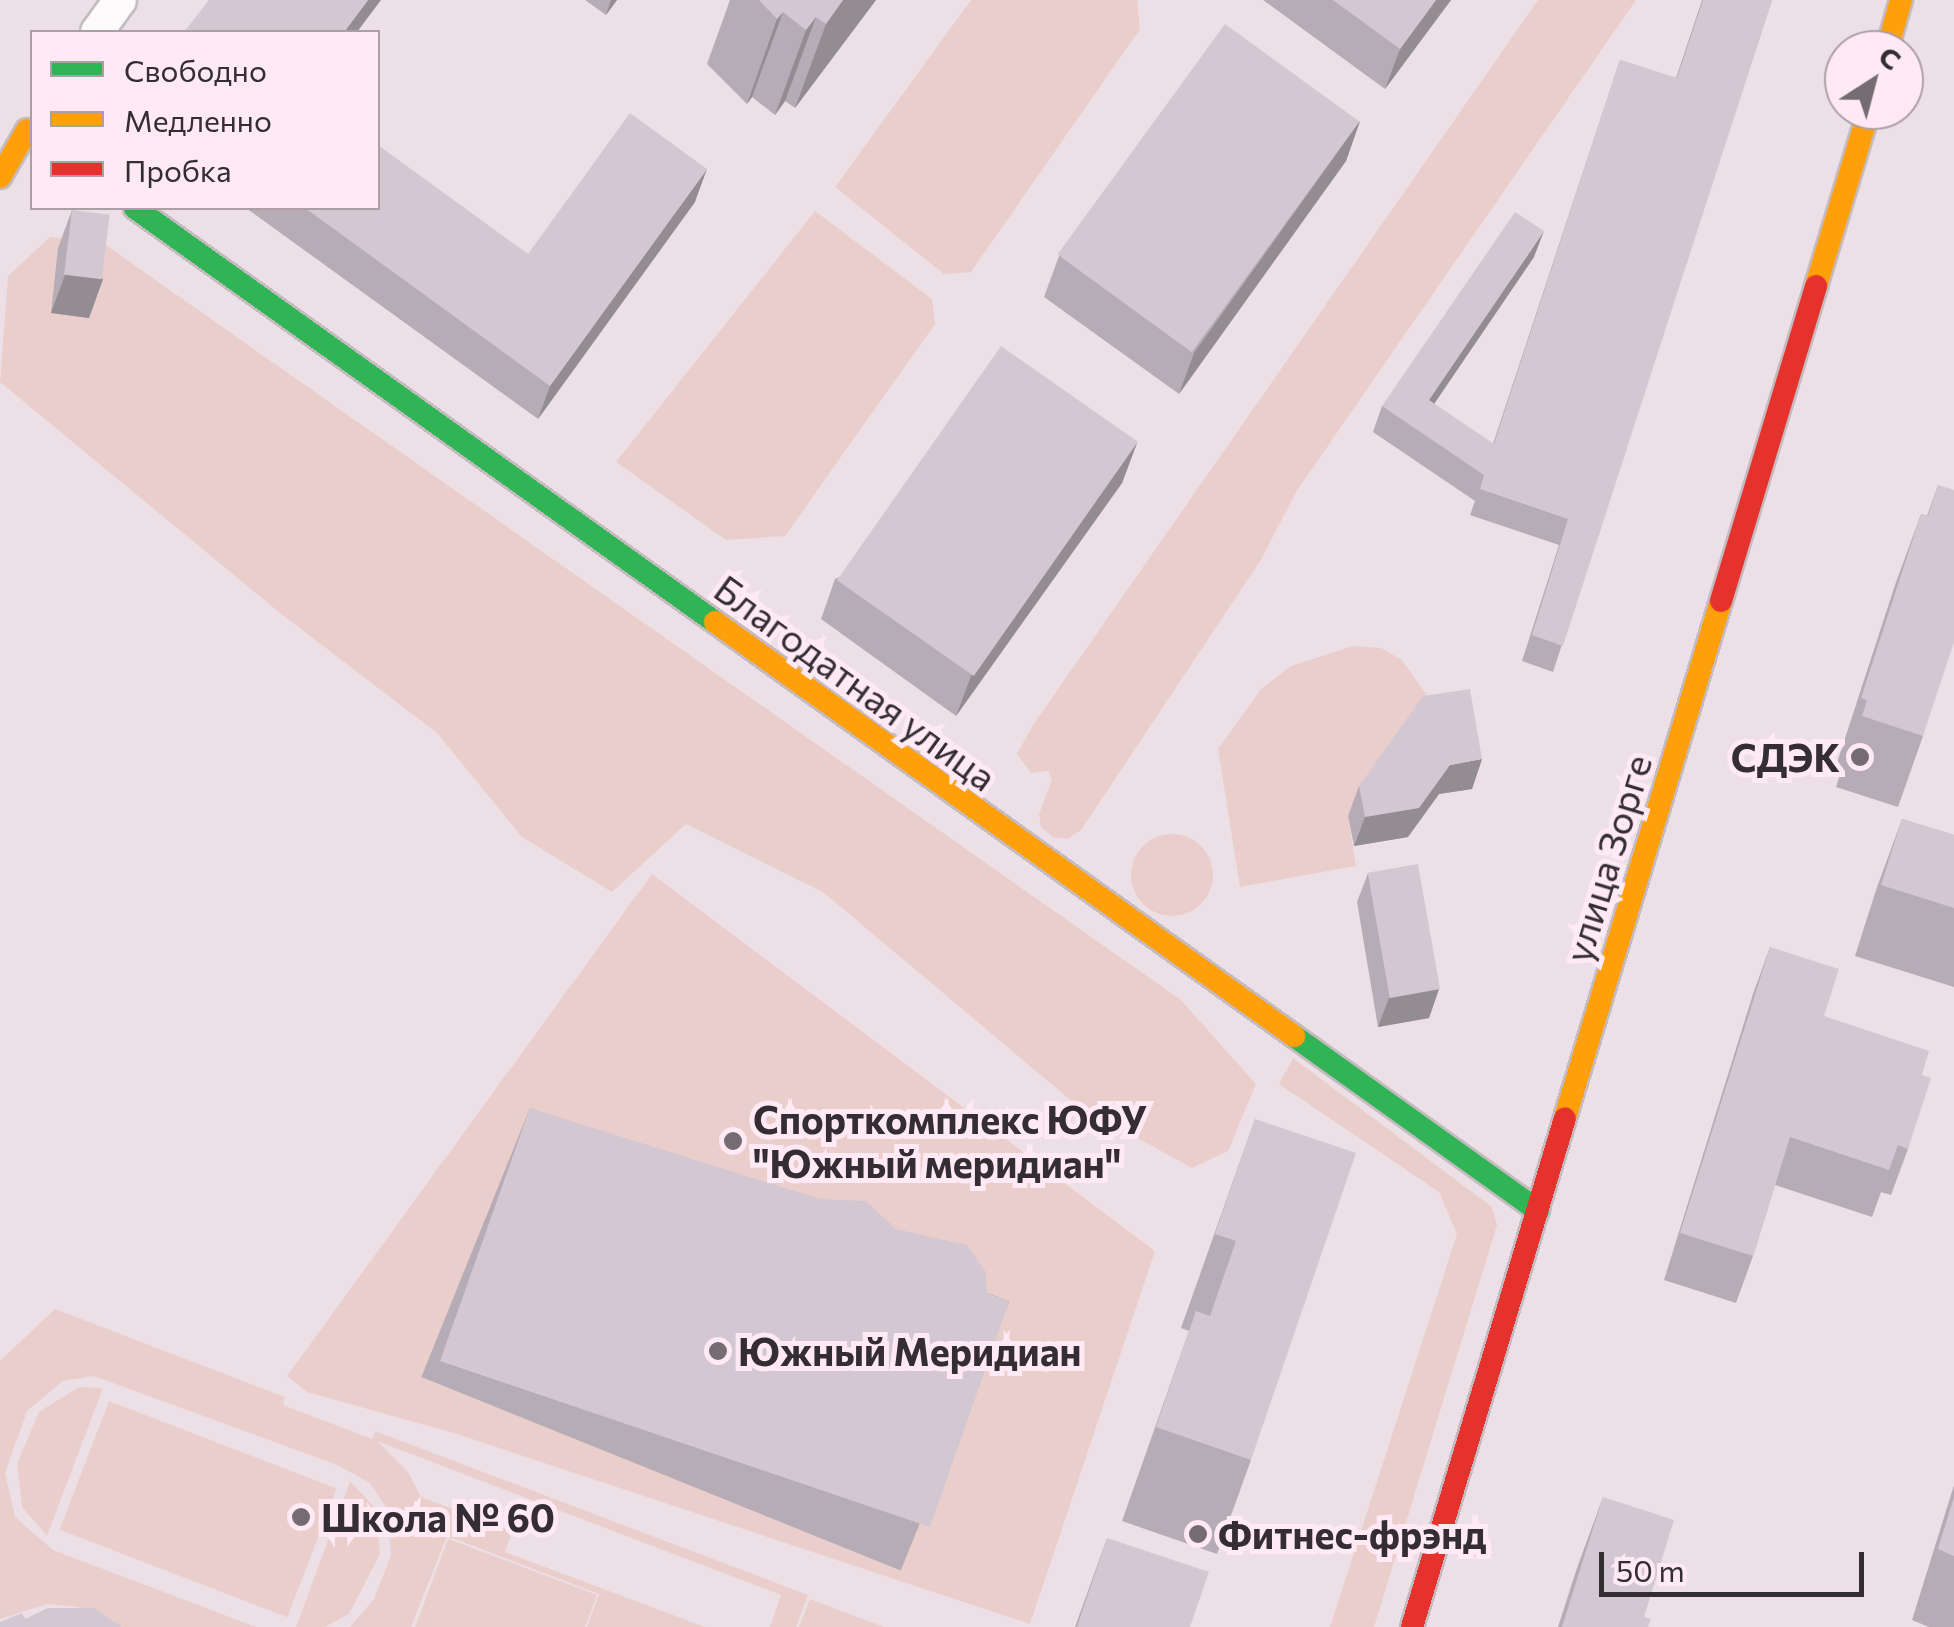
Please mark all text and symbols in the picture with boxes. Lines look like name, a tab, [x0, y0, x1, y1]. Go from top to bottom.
legend	[30, 30, 380, 210]
north arrow	[1824, 30, 1924, 130]
text: С	[1873, 38, 1908, 77]
text: Свободно	[124, 51, 267, 88]
text: Медленно	[124, 101, 272, 138]
text: Пробка	[124, 151, 232, 188]
street label: Благодатная улица	[706, 565, 1006, 799]
place label: СДЭК	[1731, 734, 1840, 780]
marker: СДЭК	[1849, 746, 1871, 768]
street label: улица Зорге	[1554, 749, 1660, 967]
place label: Спорткомплекс ЮФУ "Южный меридиан"	[753, 1096, 1147, 1186]
marker: Спорткомплекс ЮФУ "Южный меридиан"	[722, 1130, 744, 1152]
place label: Южный Меридиан	[738, 1328, 1082, 1374]
marker: Южный Меридиан	[707, 1340, 729, 1362]
place label: Школа № 60	[321, 1494, 555, 1540]
marker: Школа № 60	[290, 1506, 312, 1528]
place label: Фитнес-фрэнд	[1218, 1511, 1487, 1557]
marker: Фитнес-фрэнд	[1187, 1523, 1209, 1545]
scale bar	[1604, 1532, 1869, 1594]
text: 50 m	[1616, 1551, 1685, 1588]

